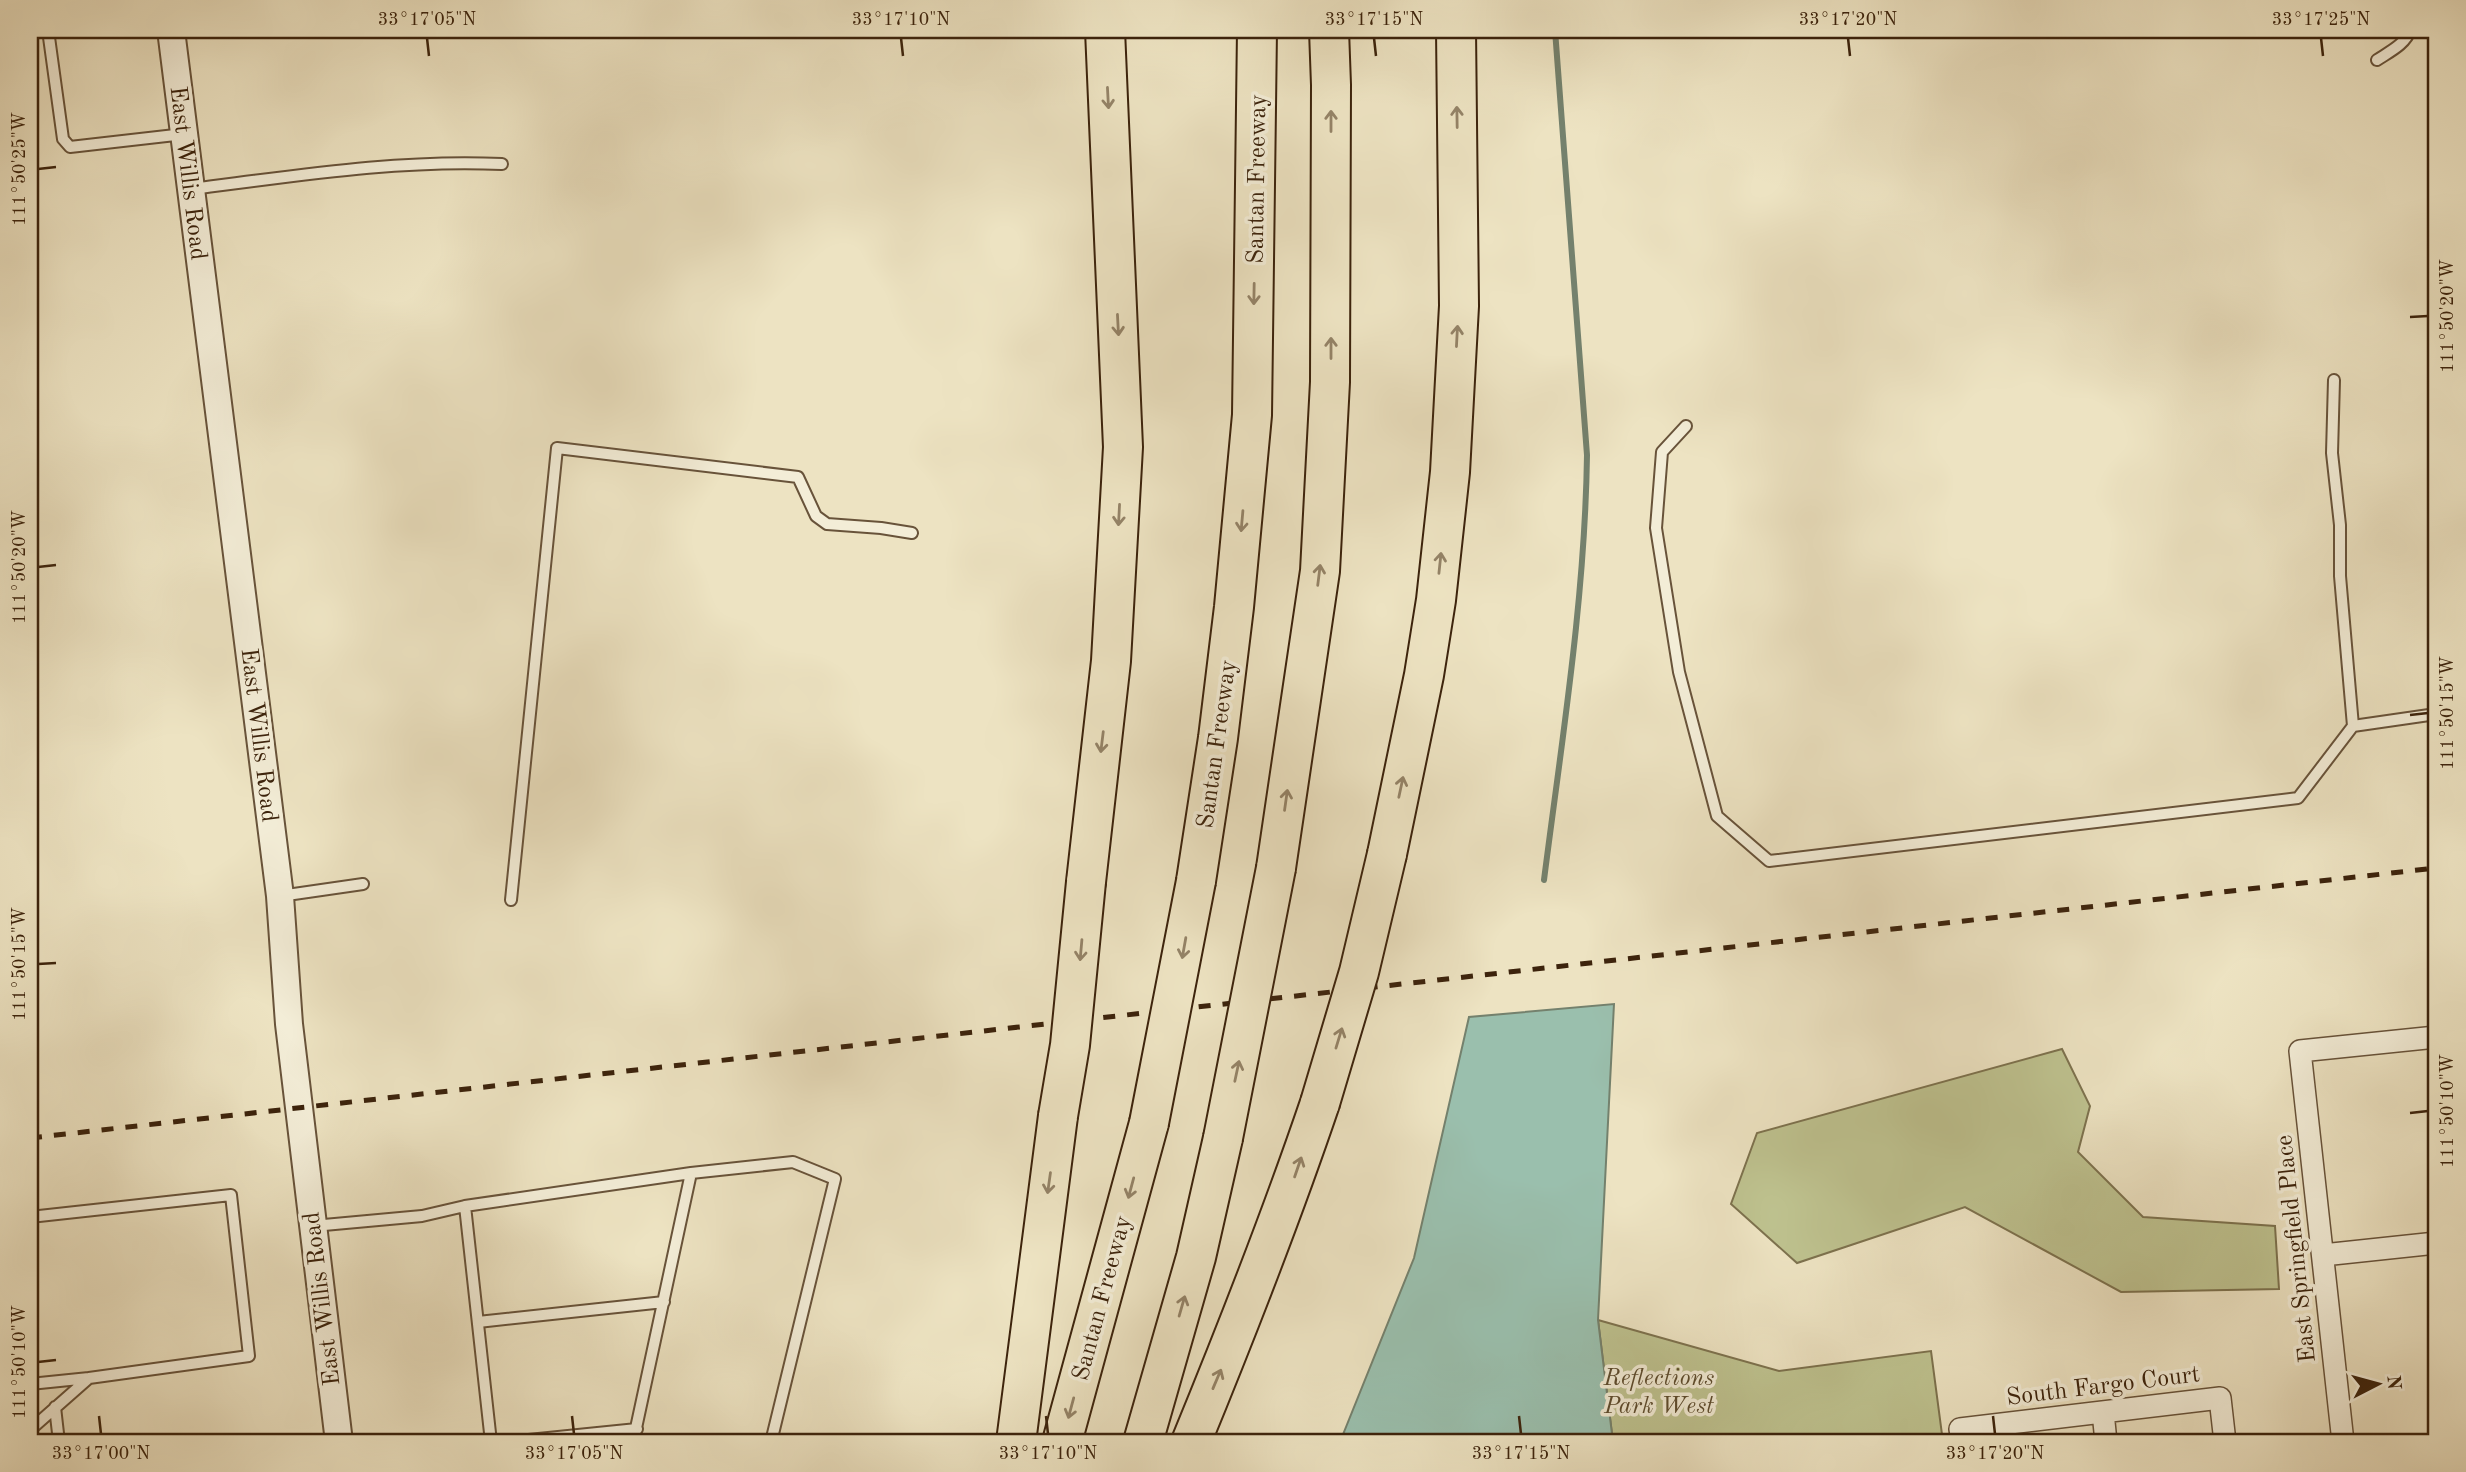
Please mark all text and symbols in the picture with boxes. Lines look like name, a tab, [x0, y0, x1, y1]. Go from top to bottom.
text: 33°17'05"N	[378, 11, 476, 29]
text: 33°17'10"N	[852, 11, 950, 29]
text: 33°17'15"N	[1325, 11, 1423, 29]
text: 33°17'20"N	[1799, 11, 1897, 29]
text: 33°17'25"N	[2272, 11, 2370, 29]
street label: East Willis Road	[164, 85, 210, 262]
one-way arrow	[1101, 86, 1114, 109]
street label: Santan Freeway	[1245, 94, 1271, 264]
one-way arrow	[1451, 106, 1464, 129]
one-way arrow	[1324, 109, 1338, 132]
text: 111°50'25"W	[11, 112, 29, 226]
text: 111°50'20"W	[2439, 259, 2457, 373]
one-way arrow	[1248, 282, 1261, 305]
one-way arrow	[1111, 313, 1124, 336]
one-way arrow	[1451, 325, 1464, 348]
one-way arrow	[1324, 337, 1337, 360]
one-way arrow	[1113, 503, 1126, 526]
one-way arrow	[1236, 509, 1249, 532]
text: 111°50'20"W	[11, 510, 29, 624]
one-way arrow	[1433, 552, 1446, 575]
one-way arrow	[1312, 564, 1325, 587]
street label: East Willis Road	[235, 647, 281, 824]
text: 111°50'15"W	[2439, 656, 2457, 770]
street label: Santan Freeway	[1194, 658, 1242, 830]
one-way arrow	[1095, 730, 1108, 753]
one-way arrow	[1394, 776, 1408, 799]
one-way arrow	[1280, 789, 1293, 812]
text: 111°50'15"W	[11, 907, 29, 1021]
one-way arrow	[1177, 936, 1190, 959]
one-way arrow	[1074, 938, 1087, 961]
one-way arrow	[1334, 1027, 1347, 1049]
text: 111°50'10"W	[2439, 1054, 2457, 1168]
one-way arrow	[1231, 1060, 1245, 1083]
street label: East Springfield Place	[2273, 1134, 2321, 1364]
one-way arrow	[1293, 1156, 1305, 1178]
one-way arrow	[1042, 1171, 1055, 1194]
one-way arrow	[1124, 1177, 1137, 1199]
street label: East Willis Road	[300, 1210, 346, 1387]
street label: Santan Freeway	[1069, 1213, 1137, 1384]
one-way arrow	[1177, 1295, 1190, 1317]
text: 111°50'10"W	[11, 1305, 29, 1419]
north arrow	[2344, 1350, 2414, 1420]
street label: South Fargo Court	[2005, 1363, 2201, 1411]
park label: Reflections Park West	[1603, 1367, 1714, 1419]
one-way arrow	[1211, 1369, 1224, 1391]
text: N	[2382, 1374, 2403, 1391]
one-way arrow	[1064, 1396, 1077, 1419]
text: 33°17'00"N	[52, 1445, 150, 1463]
text: 33°17'05"N	[525, 1445, 623, 1463]
text: 33°17'10"N	[999, 1445, 1097, 1463]
text: 33°17'15"N	[1472, 1445, 1570, 1463]
text: 33°17'20"N	[1946, 1445, 2044, 1463]

